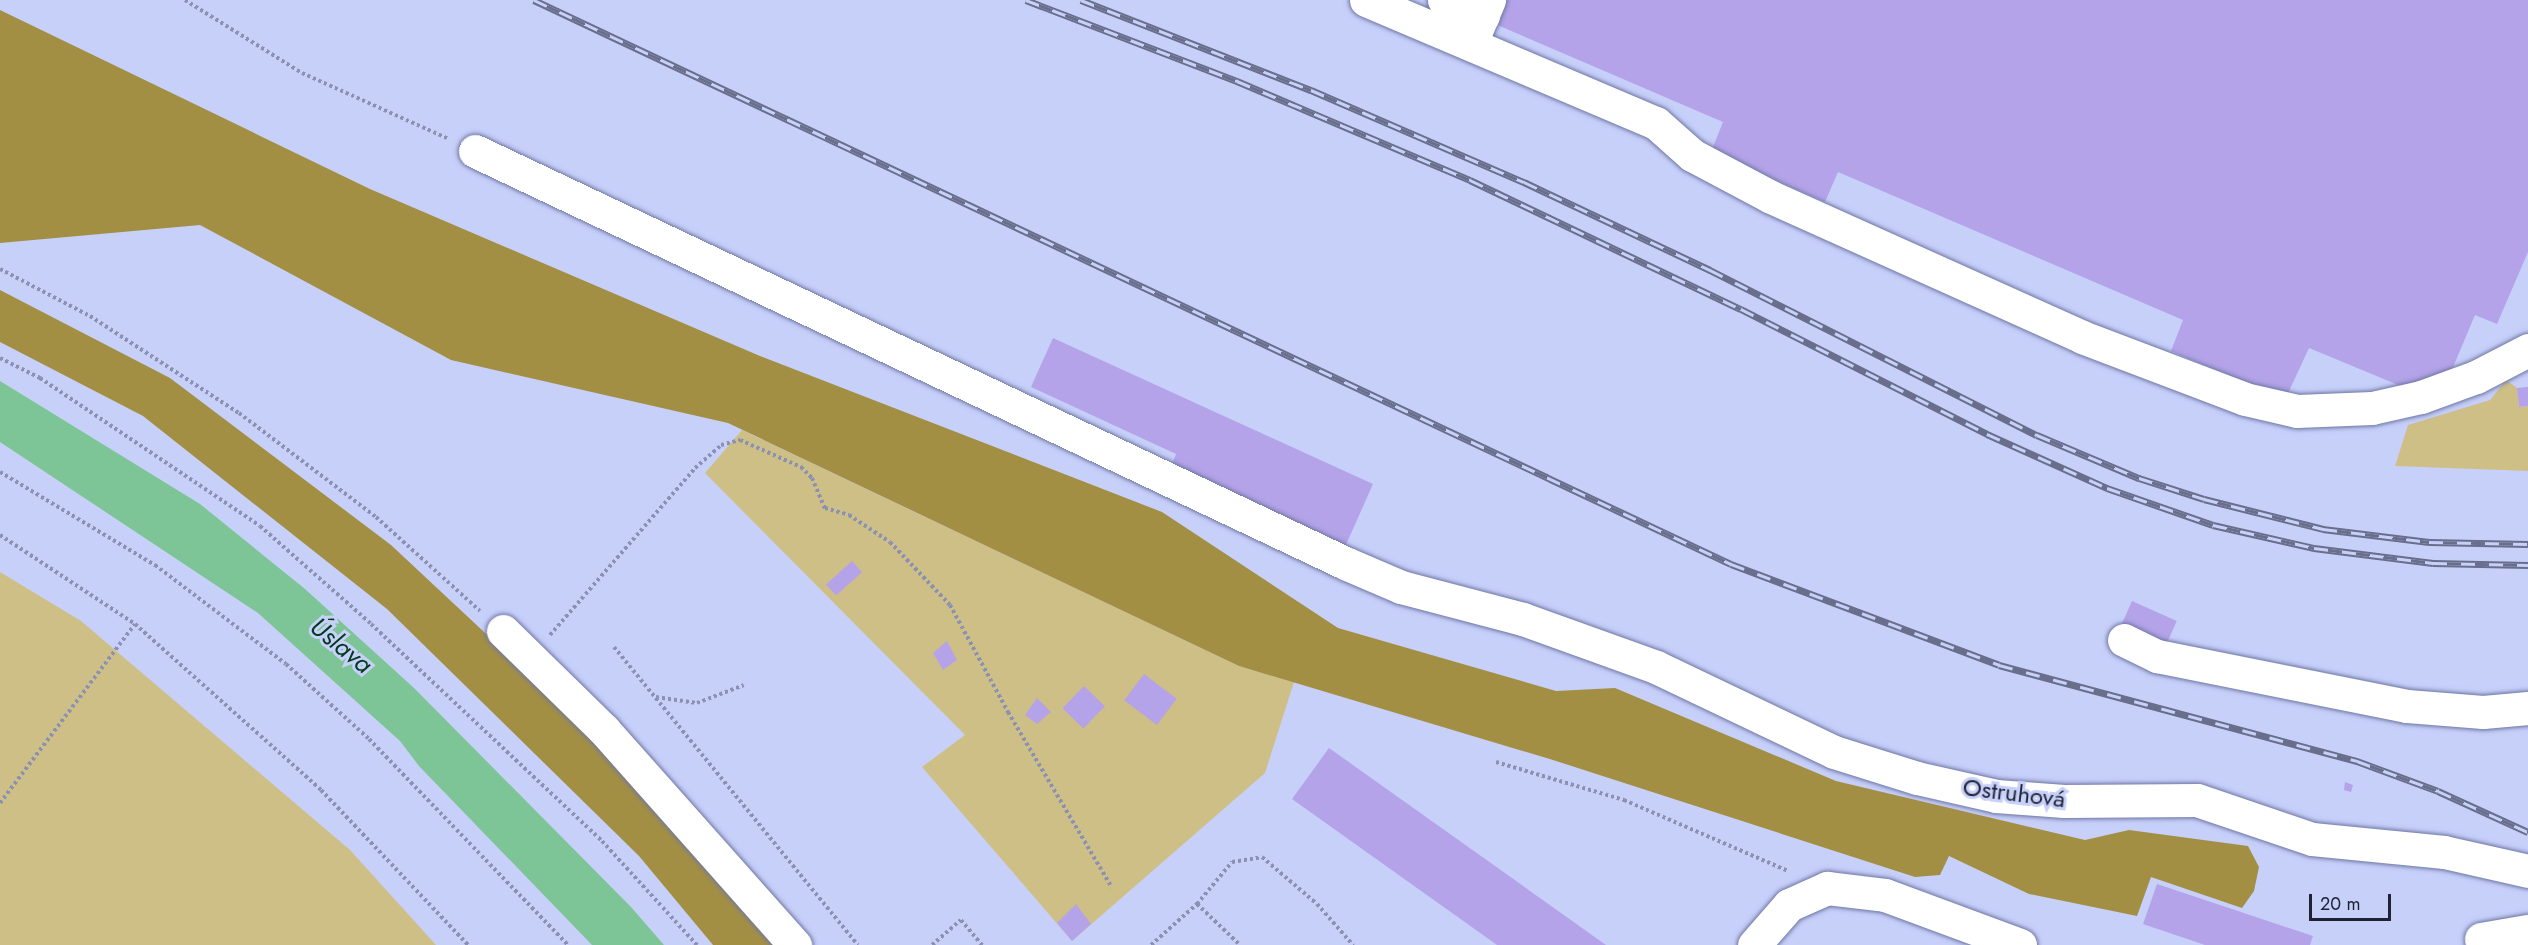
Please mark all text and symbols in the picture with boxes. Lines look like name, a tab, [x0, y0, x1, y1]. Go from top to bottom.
water label: Úslava	[303, 611, 379, 681]
street label: Ostruhová	[1961, 772, 2067, 814]
scale bar	[2312, 882, 2394, 920]
text: 20 m	[2320, 891, 2360, 917]

